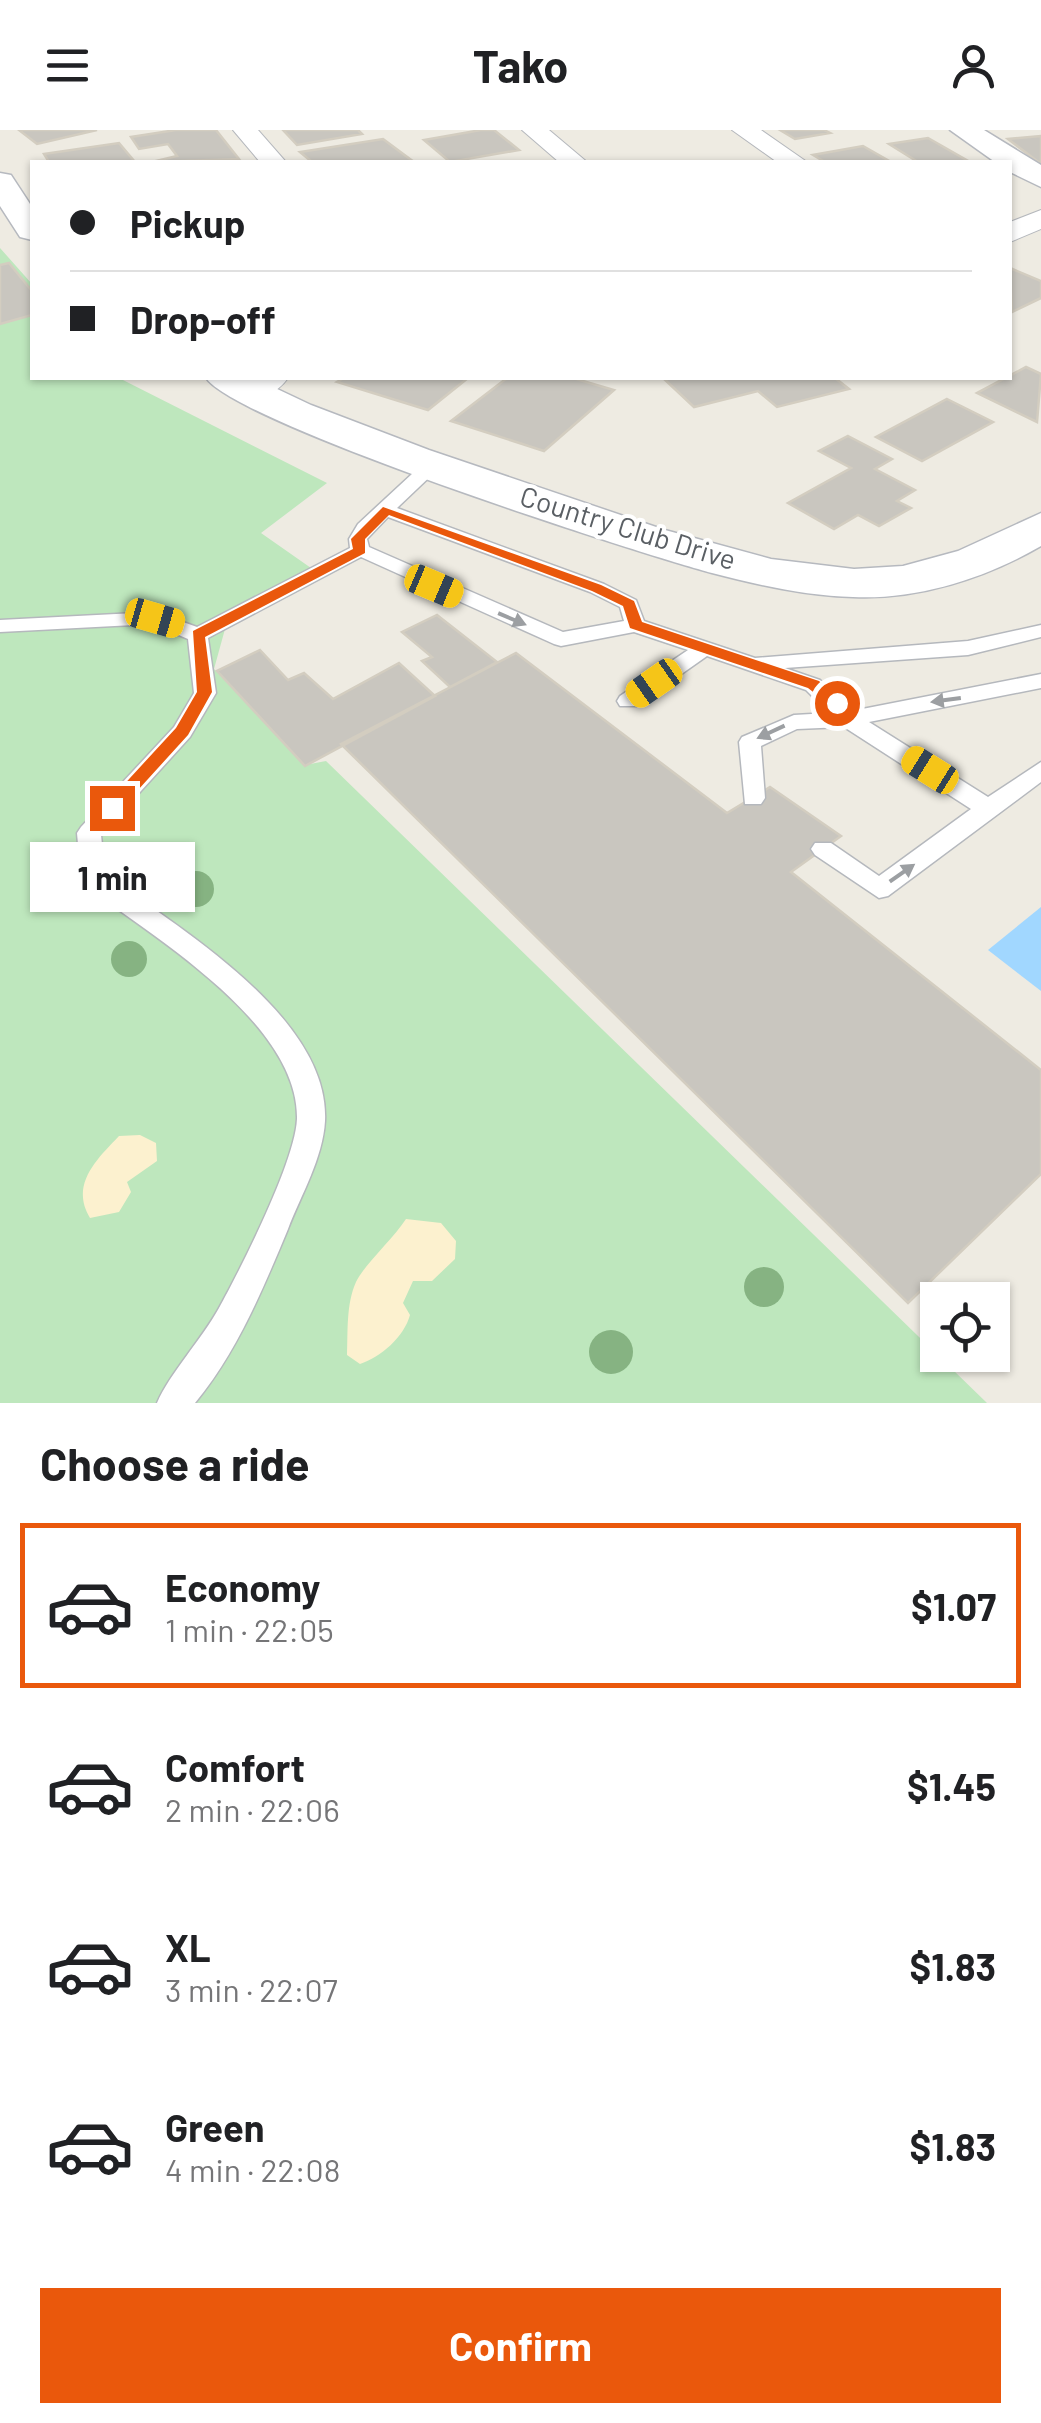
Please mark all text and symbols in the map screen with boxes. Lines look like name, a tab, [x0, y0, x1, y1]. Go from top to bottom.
icon: menu	[40, 38, 95, 93]
text: Tako	[473, 38, 568, 92]
icon: person	[946, 38, 1001, 93]
text: Pickup	[130, 200, 245, 246]
text: Drop-off	[130, 296, 276, 342]
street label: Country Club Drive	[516, 478, 740, 576]
car	[401, 560, 467, 612]
car	[122, 595, 188, 641]
one-way arrow	[498, 611, 528, 627]
car	[621, 654, 687, 712]
route start	[815, 681, 860, 726]
one-way arrow	[929, 693, 961, 709]
one-way arrow	[756, 724, 786, 740]
car	[897, 741, 963, 799]
route end	[90, 786, 135, 831]
callout: 1 min	[29, 843, 194, 913]
text: 1 min	[77, 858, 148, 896]
one-way arrow	[889, 864, 916, 883]
map controls	[920, 1282, 1010, 1372]
button: locate	[920, 1282, 1010, 1372]
text: Choose a ride	[40, 1436, 310, 1490]
icon: car	[45, 1561, 135, 1651]
text: Economy	[165, 1564, 320, 1610]
text: $1.07	[911, 1583, 996, 1629]
text: 1 min · 22:05	[165, 1610, 334, 1648]
icon: car	[45, 1741, 135, 1831]
text: Comfort	[165, 1744, 305, 1790]
text: $1.45	[907, 1763, 996, 1809]
text: 2 min · 22:06	[165, 1790, 340, 1828]
icon: car	[45, 1921, 135, 2011]
text: XL	[165, 1924, 211, 1970]
text: $1.83	[909, 1943, 996, 1989]
text: 3 min · 22:07	[165, 1970, 338, 2008]
icon: car	[45, 2101, 135, 2191]
text: Green	[165, 2104, 265, 2150]
text: $1.83	[909, 2123, 996, 2169]
text: 4 min · 22:08	[165, 2150, 340, 2188]
button: Confirm	[40, 2288, 1001, 2403]

